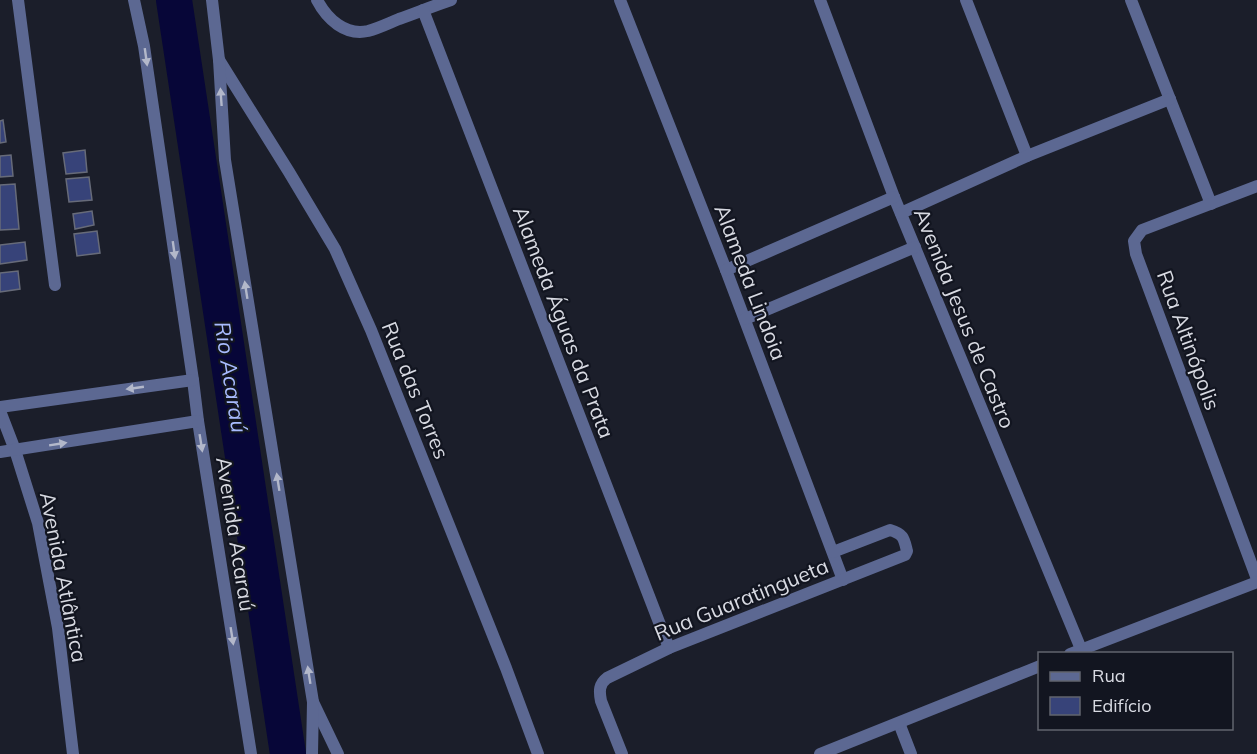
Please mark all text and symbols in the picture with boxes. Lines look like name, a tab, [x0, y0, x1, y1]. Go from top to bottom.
one-way arrow	[141, 48, 150, 67]
one-way arrow	[216, 87, 226, 106]
street label: Alameda Lindoia	[709, 201, 793, 363]
street label: Alameda Águas da Prata	[508, 202, 620, 442]
street label: Avenida Jesus de Castro	[909, 204, 1021, 432]
one-way arrow	[170, 241, 179, 260]
street label: Rua Altinópolis	[1152, 267, 1226, 413]
one-way arrow	[242, 280, 251, 299]
street label: Rua das Torres	[377, 318, 455, 462]
water label: Rio Acaraú	[208, 319, 254, 435]
one-way arrow	[126, 384, 145, 393]
one-way arrow	[197, 434, 206, 453]
one-way arrow	[48, 439, 67, 448]
street label: Avenida Acaraú	[211, 455, 261, 613]
one-way arrow	[273, 473, 282, 492]
street label: Avenida Atlântica	[35, 490, 93, 664]
street label: Rua Guaratingueta	[650, 552, 832, 646]
one-way arrow	[228, 626, 237, 645]
legend	[1038, 652, 1233, 730]
text: Rua	[1092, 664, 1126, 687]
one-way arrow	[304, 665, 313, 684]
text: Edifício	[1092, 694, 1151, 717]

